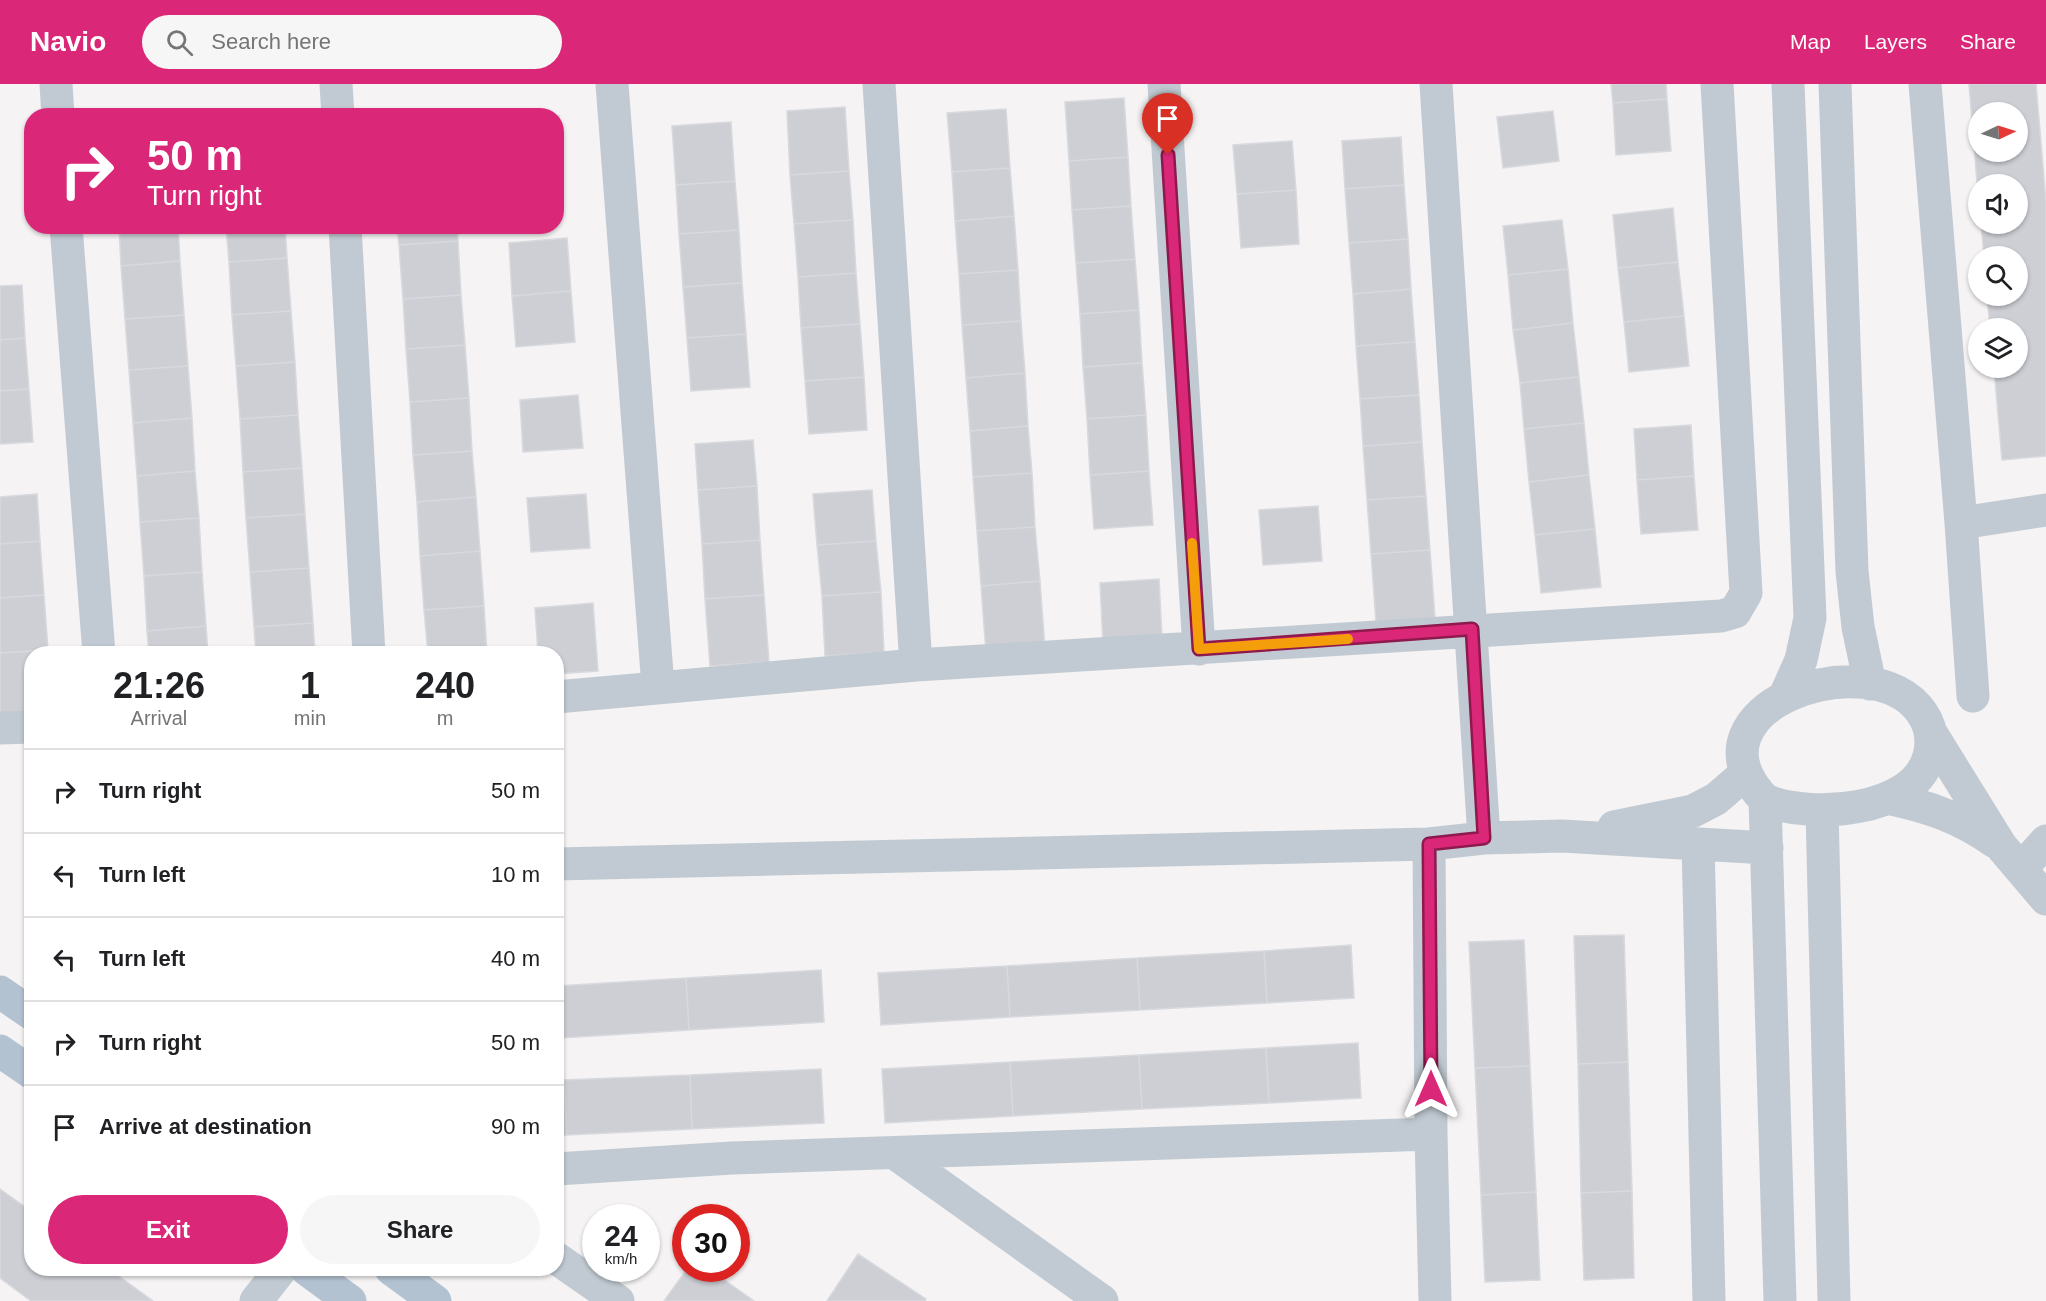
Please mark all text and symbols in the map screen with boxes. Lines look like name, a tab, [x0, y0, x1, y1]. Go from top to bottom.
search box	[142, 15, 562, 69]
text: Navio	[30, 26, 106, 57]
icon: search	[163, 26, 196, 59]
text: Search here	[211, 29, 331, 54]
text: Map	[1790, 30, 1831, 53]
text: Layers	[1864, 30, 1927, 53]
text: Share	[1960, 30, 2016, 53]
pin	[1142, 93, 1193, 155]
icon: arrive	[1151, 102, 1184, 135]
north arrow	[1968, 102, 2028, 162]
map controls	[1968, 102, 2028, 378]
icon: right	[48, 132, 126, 210]
text: 50 m	[147, 132, 243, 179]
button: sound	[1968, 174, 2028, 234]
text: Turn right	[147, 181, 262, 211]
button: search	[1968, 246, 2028, 306]
button: layers	[1968, 318, 2028, 378]
text: 21:26	[113, 665, 205, 706]
text: 1	[300, 665, 320, 706]
text: 240	[415, 665, 475, 706]
text: Arrival	[131, 707, 187, 729]
text: min	[294, 707, 326, 729]
text: m	[437, 707, 453, 729]
icon: right	[48, 775, 81, 808]
text: Turn right	[99, 778, 201, 803]
text: 50 m	[491, 778, 540, 803]
icon: left	[48, 859, 81, 892]
text: Turn left	[99, 862, 185, 887]
text: 10 m	[491, 862, 540, 887]
icon: left	[48, 943, 81, 976]
text: Turn left	[99, 946, 185, 971]
text: 40 m	[491, 946, 540, 971]
icon: right	[48, 1027, 81, 1060]
text: Turn right	[99, 1030, 201, 1055]
text: 50 m	[491, 1030, 540, 1055]
position arrow	[1399, 1057, 1463, 1121]
icon: arrive	[48, 1111, 81, 1144]
text: Arrive at destination	[99, 1114, 312, 1139]
text: 90 m	[491, 1114, 540, 1139]
button: Exit	[48, 1195, 288, 1264]
button: Share	[300, 1195, 540, 1264]
speed limit sign: 30	[672, 1204, 750, 1282]
text: 24	[604, 1219, 638, 1252]
text: km/h	[605, 1250, 637, 1267]

